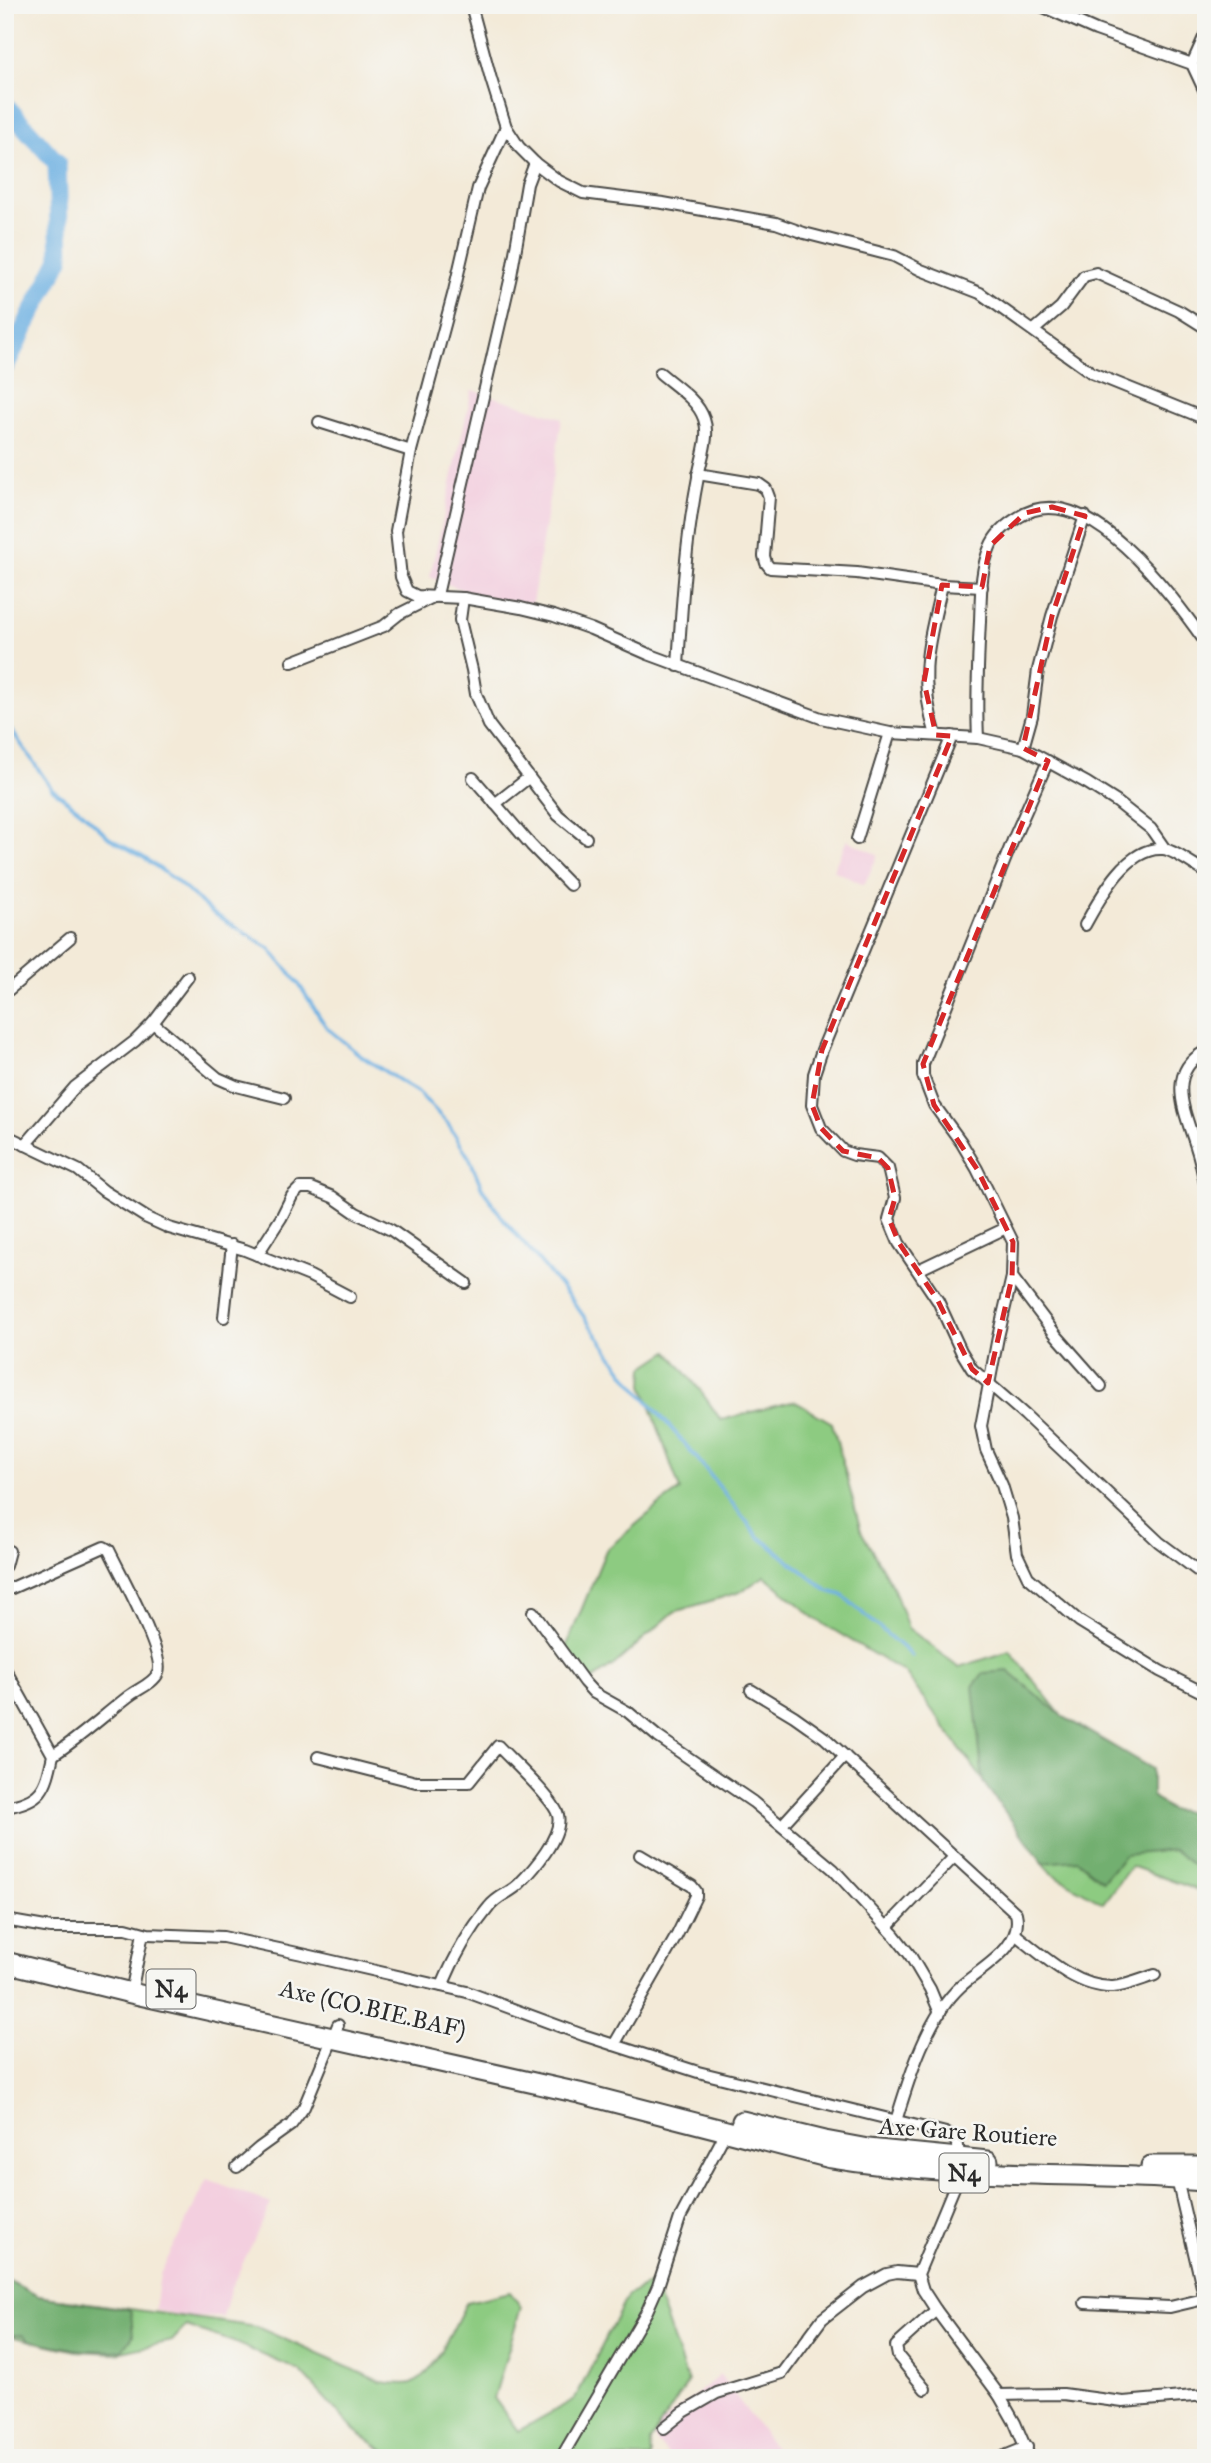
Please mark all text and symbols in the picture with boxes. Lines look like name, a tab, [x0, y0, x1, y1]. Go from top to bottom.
road number: N4	[146, 1970, 196, 2008]
street label: Axe (CO.BIE.BAF)	[276, 1973, 469, 2045]
street label: Axe Gare Routiere	[877, 2111, 1058, 2153]
road number: N4	[940, 2154, 988, 2192]

